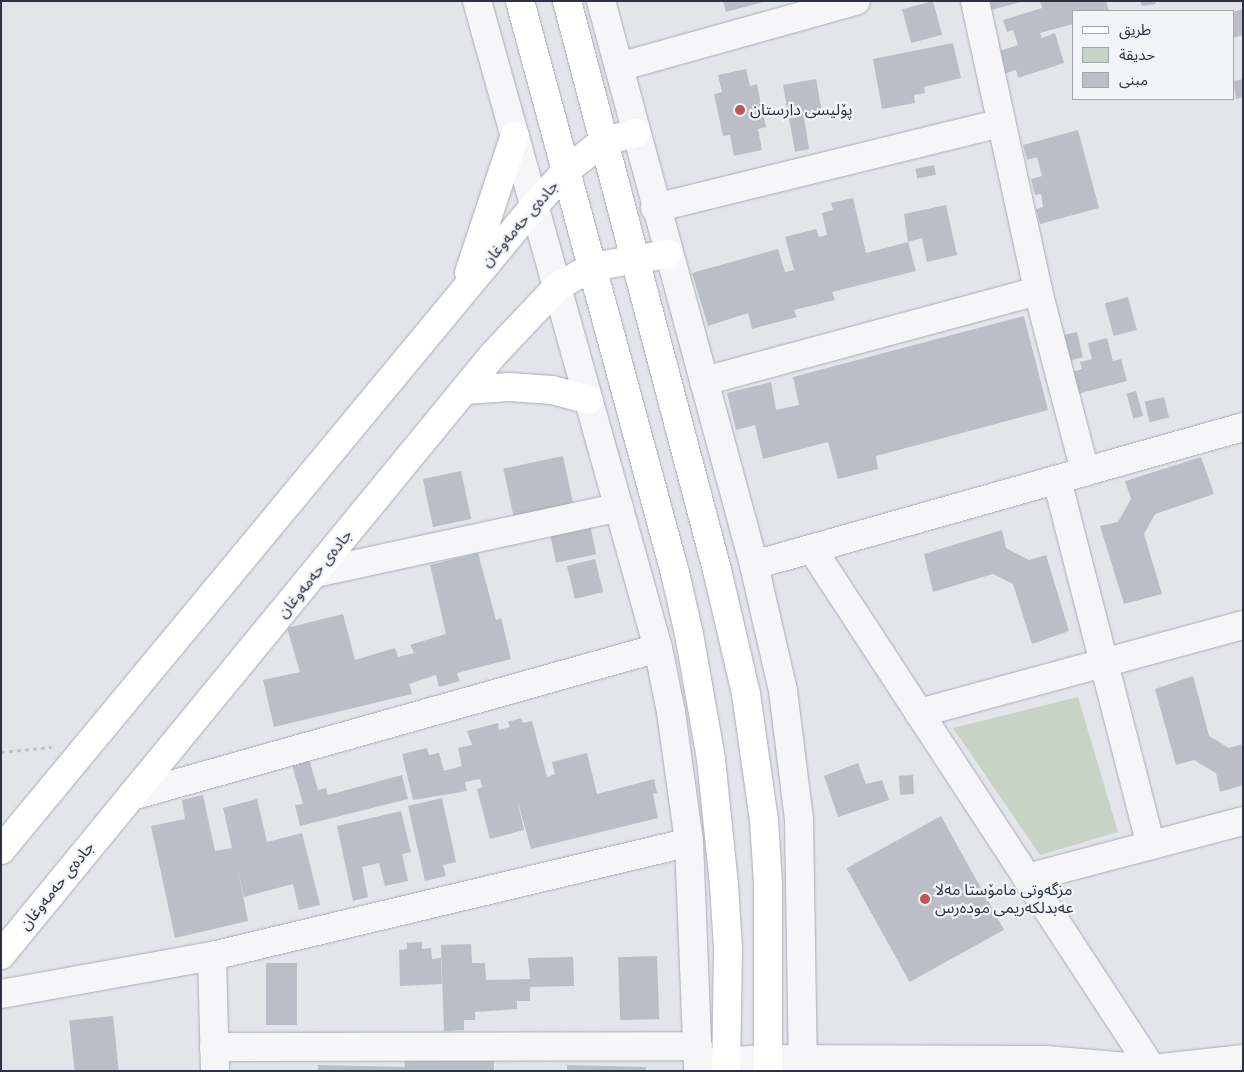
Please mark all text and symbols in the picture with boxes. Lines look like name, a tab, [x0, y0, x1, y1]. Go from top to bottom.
legend	[1072, 10, 1234, 100]
text: طريق	[1119, 21, 1151, 39]
text: حديقة	[1119, 46, 1155, 64]
text: مبنى	[1119, 71, 1148, 89]
place label: پۆلیسی دارستان	[750, 100, 853, 120]
marker: پۆلیسی دارستان	[734, 104, 746, 116]
street label: جادەی حەمەوغان	[477, 177, 563, 271]
street label: جادەی حەمەوغان	[273, 526, 357, 622]
street label: جادەی حەمەوغان	[15, 838, 99, 934]
place label: مزگەوتی مامۆستا مەلا عەبدلکەریمی مودەرس	[935, 880, 1073, 918]
marker: مزگەوتی مامۆستا مەلا عەبدلکەریمی مودەرس	[919, 893, 931, 905]

